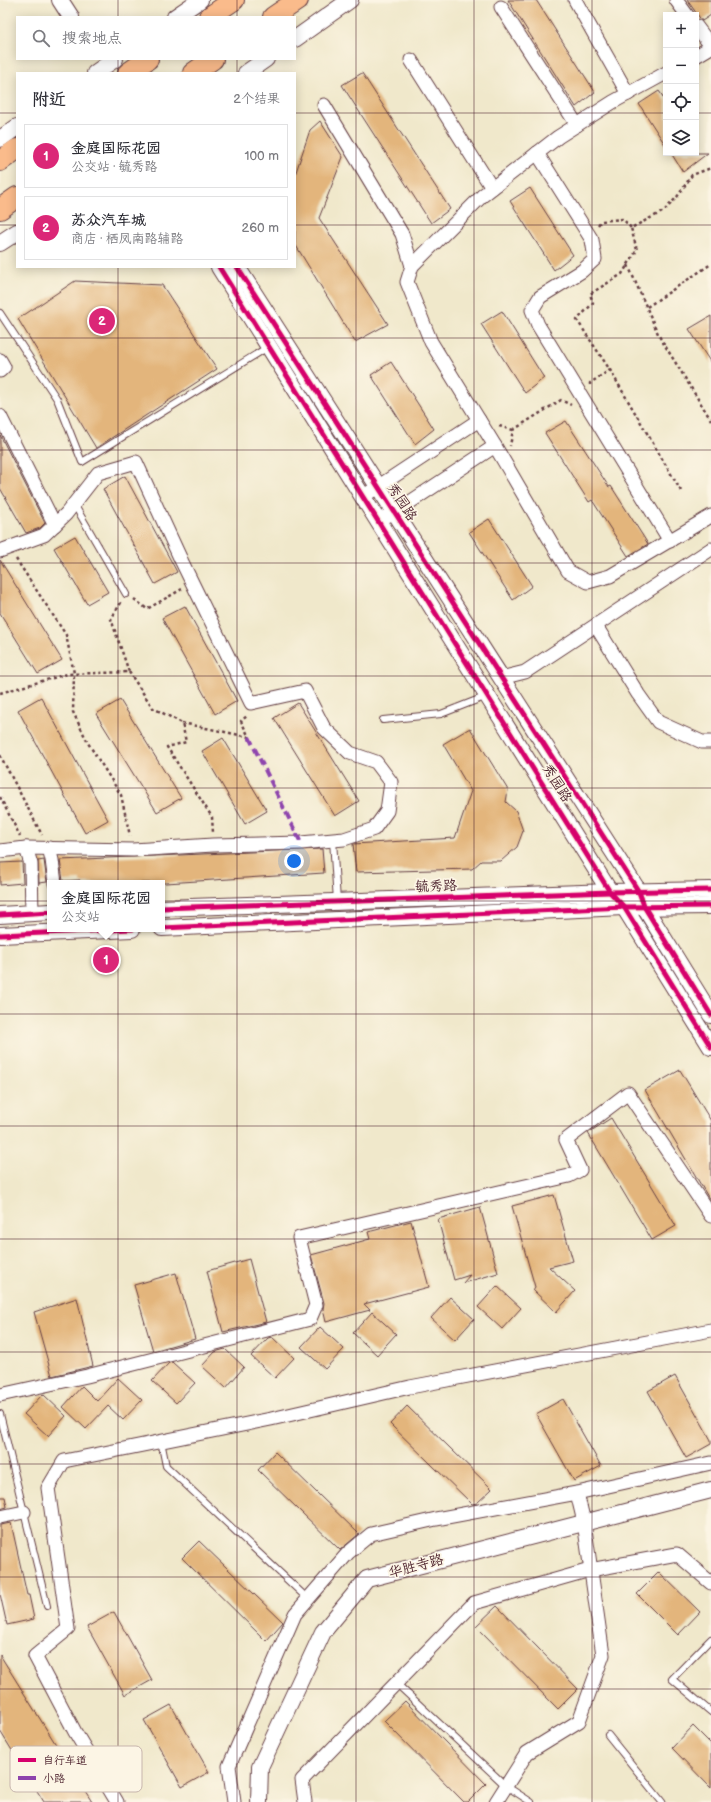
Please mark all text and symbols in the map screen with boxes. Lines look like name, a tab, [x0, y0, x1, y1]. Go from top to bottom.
map controls	[663, 12, 699, 156]
button: +	[663, 12, 699, 48]
search box	[16, 16, 296, 60]
icon: search	[30, 27, 52, 49]
text: 搜索地点	[62, 29, 122, 48]
button: −	[663, 48, 699, 84]
button: locate	[663, 84, 699, 120]
text: 附近	[32, 90, 66, 110]
text: 2个结果	[233, 91, 280, 107]
button: layers	[663, 120, 699, 156]
text: 金庭国际花园	[71, 139, 161, 158]
text: 1	[43, 148, 49, 164]
text: 100 m	[244, 148, 279, 164]
text: 公交站 · 毓秀路	[71, 159, 157, 175]
text: 苏众汽车城	[71, 211, 146, 230]
text: 2	[42, 220, 50, 236]
text: 260 m	[241, 220, 279, 236]
text: 商店 · 栖凤南路辅路	[71, 231, 183, 247]
pin: 2	[89, 306, 115, 336]
street label: 秀园路	[383, 480, 421, 524]
street label: 秀园路	[539, 761, 575, 805]
your location	[284, 851, 304, 871]
street label: 毓秀路	[415, 877, 457, 895]
popup	[47, 880, 165, 932]
text: 金庭国际花园	[61, 889, 151, 908]
text: 公交站	[61, 909, 100, 925]
pin: 1	[93, 945, 119, 975]
street label: 华胜寺路	[387, 1551, 445, 1581]
legend	[10, 1746, 142, 1792]
text: 自行车道	[43, 1754, 87, 1767]
text: 小路	[43, 1772, 65, 1785]

